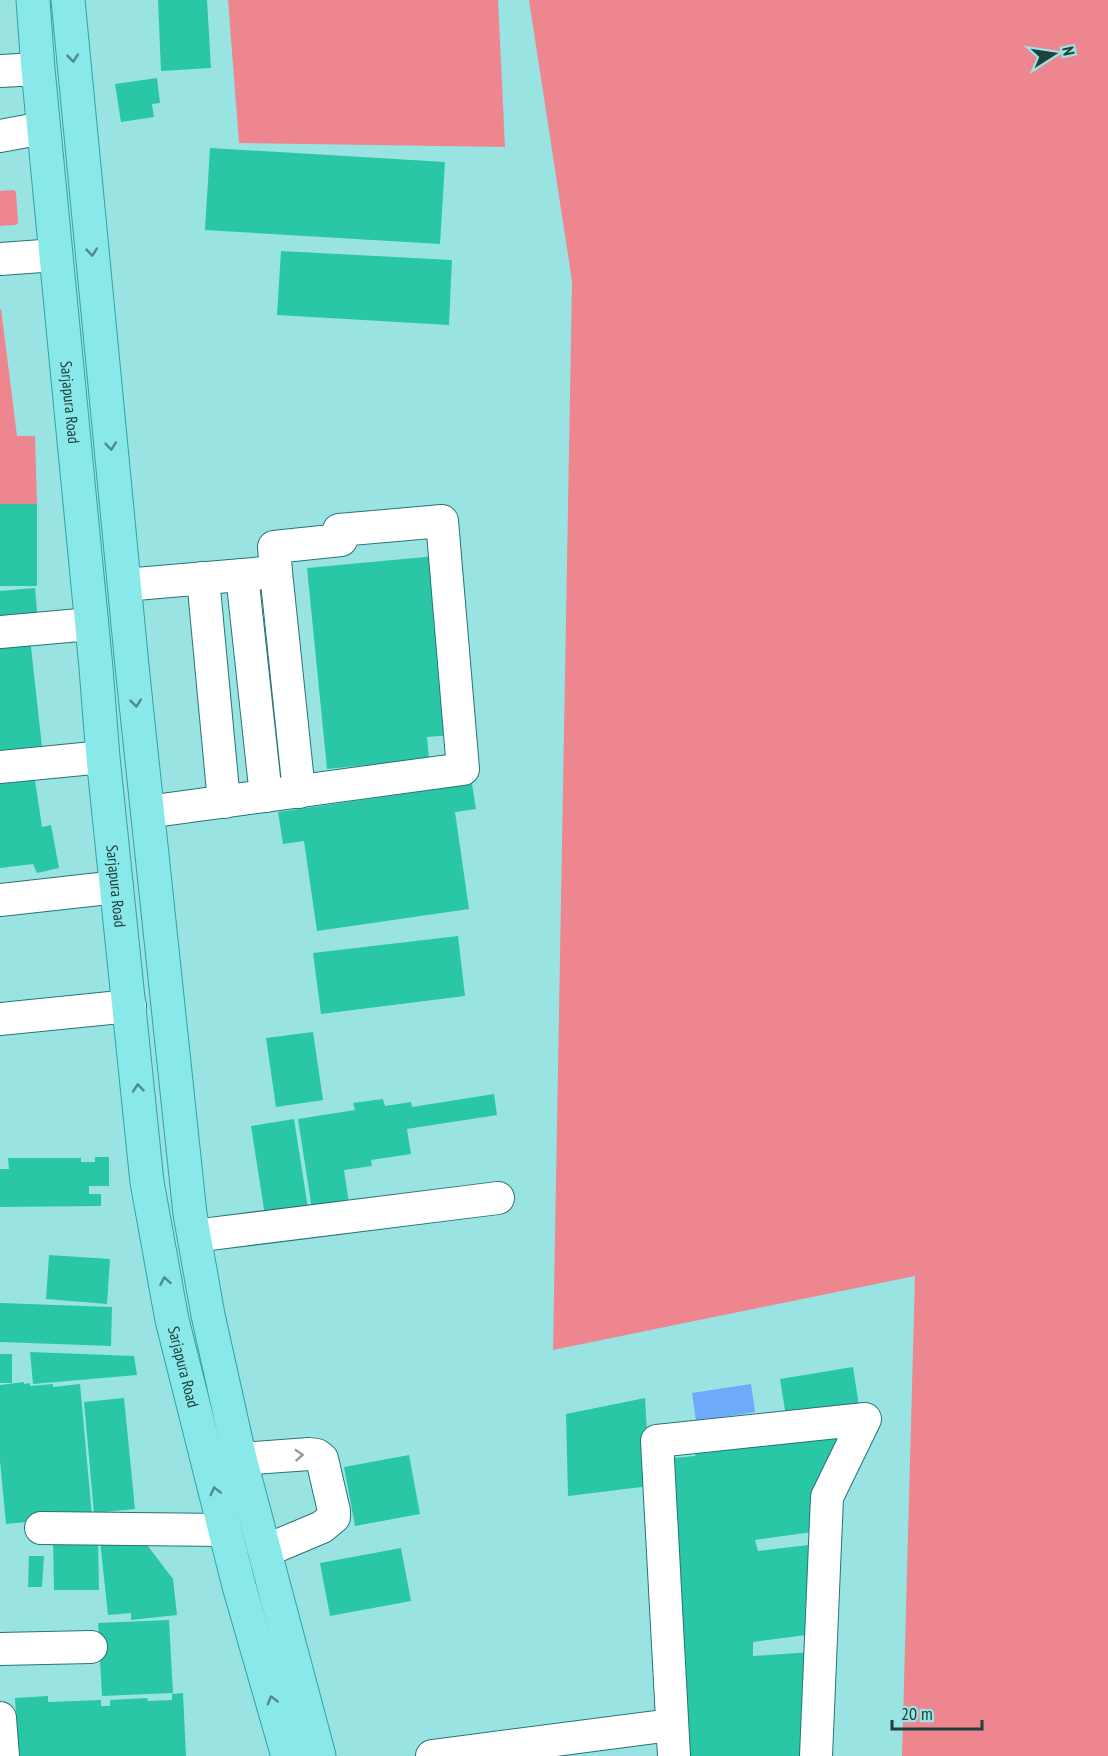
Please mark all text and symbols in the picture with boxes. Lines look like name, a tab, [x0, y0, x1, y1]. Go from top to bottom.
north arrow	[1024, 24, 1084, 84]
text: N	[1058, 45, 1079, 57]
one-way arrow	[66, 54, 79, 63]
one-way arrow	[85, 248, 98, 257]
street label: Sarjapura Road	[56, 360, 84, 445]
one-way arrow	[104, 442, 117, 451]
one-way arrow	[129, 699, 142, 708]
street label: Sarjapura Road	[102, 844, 131, 928]
one-way arrow	[132, 1084, 145, 1093]
one-way arrow	[159, 1277, 172, 1287]
street label: Sarjapura Road	[164, 1324, 204, 1409]
one-way arrow	[294, 1449, 303, 1462]
one-way arrow	[209, 1487, 222, 1497]
scale bar	[892, 1693, 982, 1731]
one-way arrow	[267, 1695, 279, 1706]
text: 20 m	[901, 1702, 933, 1725]

